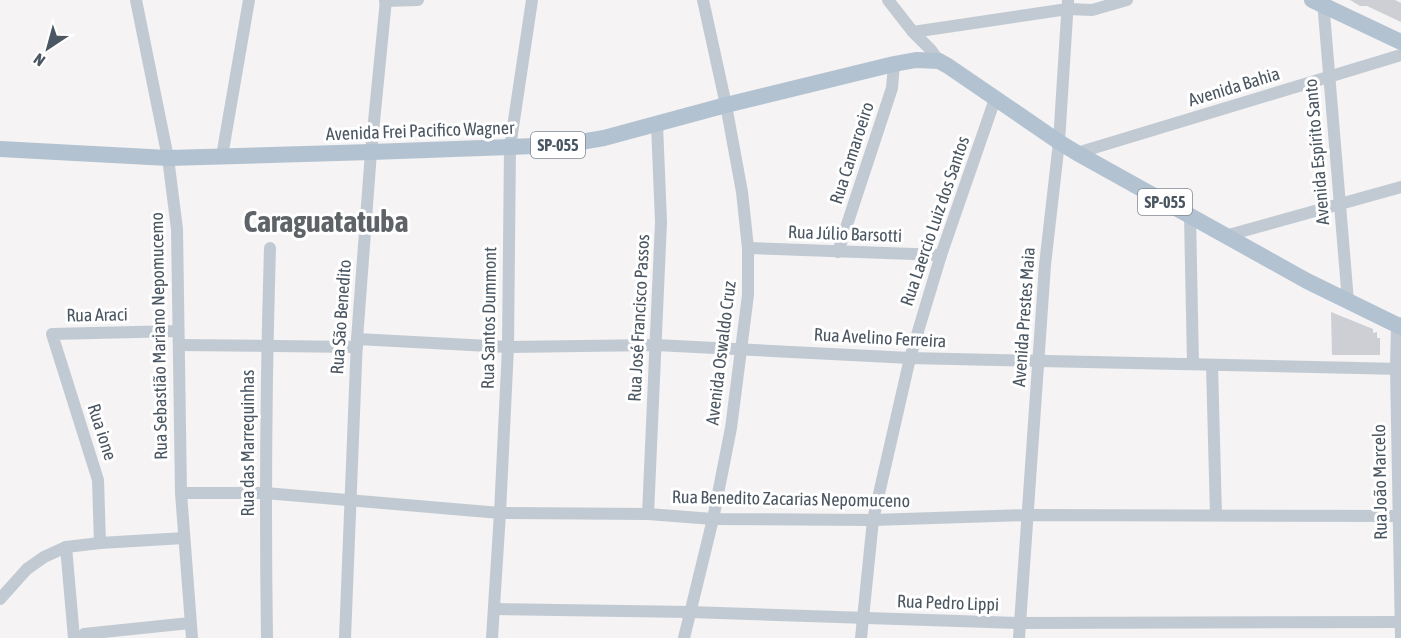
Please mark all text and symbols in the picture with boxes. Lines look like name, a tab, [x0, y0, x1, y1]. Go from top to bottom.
north arrow	[18, 18, 78, 78]
text: N	[30, 50, 48, 70]
street label: Avenida Bahia	[1186, 63, 1282, 110]
street label: Avenida Espírito Santo	[1300, 78, 1333, 226]
street label: Rua Camaroeiro	[825, 99, 878, 207]
street label: Avenida Frei Pacifico Wagner	[325, 117, 515, 144]
road number: SP-055	[531, 132, 585, 158]
street label: Rua Laercio Luiz dos Santos	[896, 133, 973, 308]
road number: SP-055	[1138, 189, 1192, 215]
district label: Caraguatatuba	[244, 204, 408, 238]
street label: Rua Sebastião Mariano Nepomucemo	[146, 212, 171, 460]
street label: Rua Júlio Barsotti	[788, 221, 903, 246]
street label: Rua José Francisco Passos	[624, 234, 653, 402]
street label: Avenida Prestes Maia	[1008, 246, 1039, 388]
street label: Rua Santos Dummont	[477, 247, 500, 389]
street label: Rua São Benedito	[326, 259, 355, 375]
street label: Avenida Oswaldo Cruz	[701, 279, 740, 426]
street label: Rua Araci	[66, 303, 128, 326]
street label: Rua Avelino Ferreira	[813, 324, 947, 351]
street label: Rua das Marrequinhas	[237, 370, 258, 516]
street label: Rua ione	[84, 401, 121, 463]
street label: Rua João Marcelo	[1368, 424, 1391, 540]
street label: Rua Benedito Zacarias Nepomuceno	[672, 486, 910, 511]
street label: Rua Pedro Lippi	[897, 590, 1000, 615]

